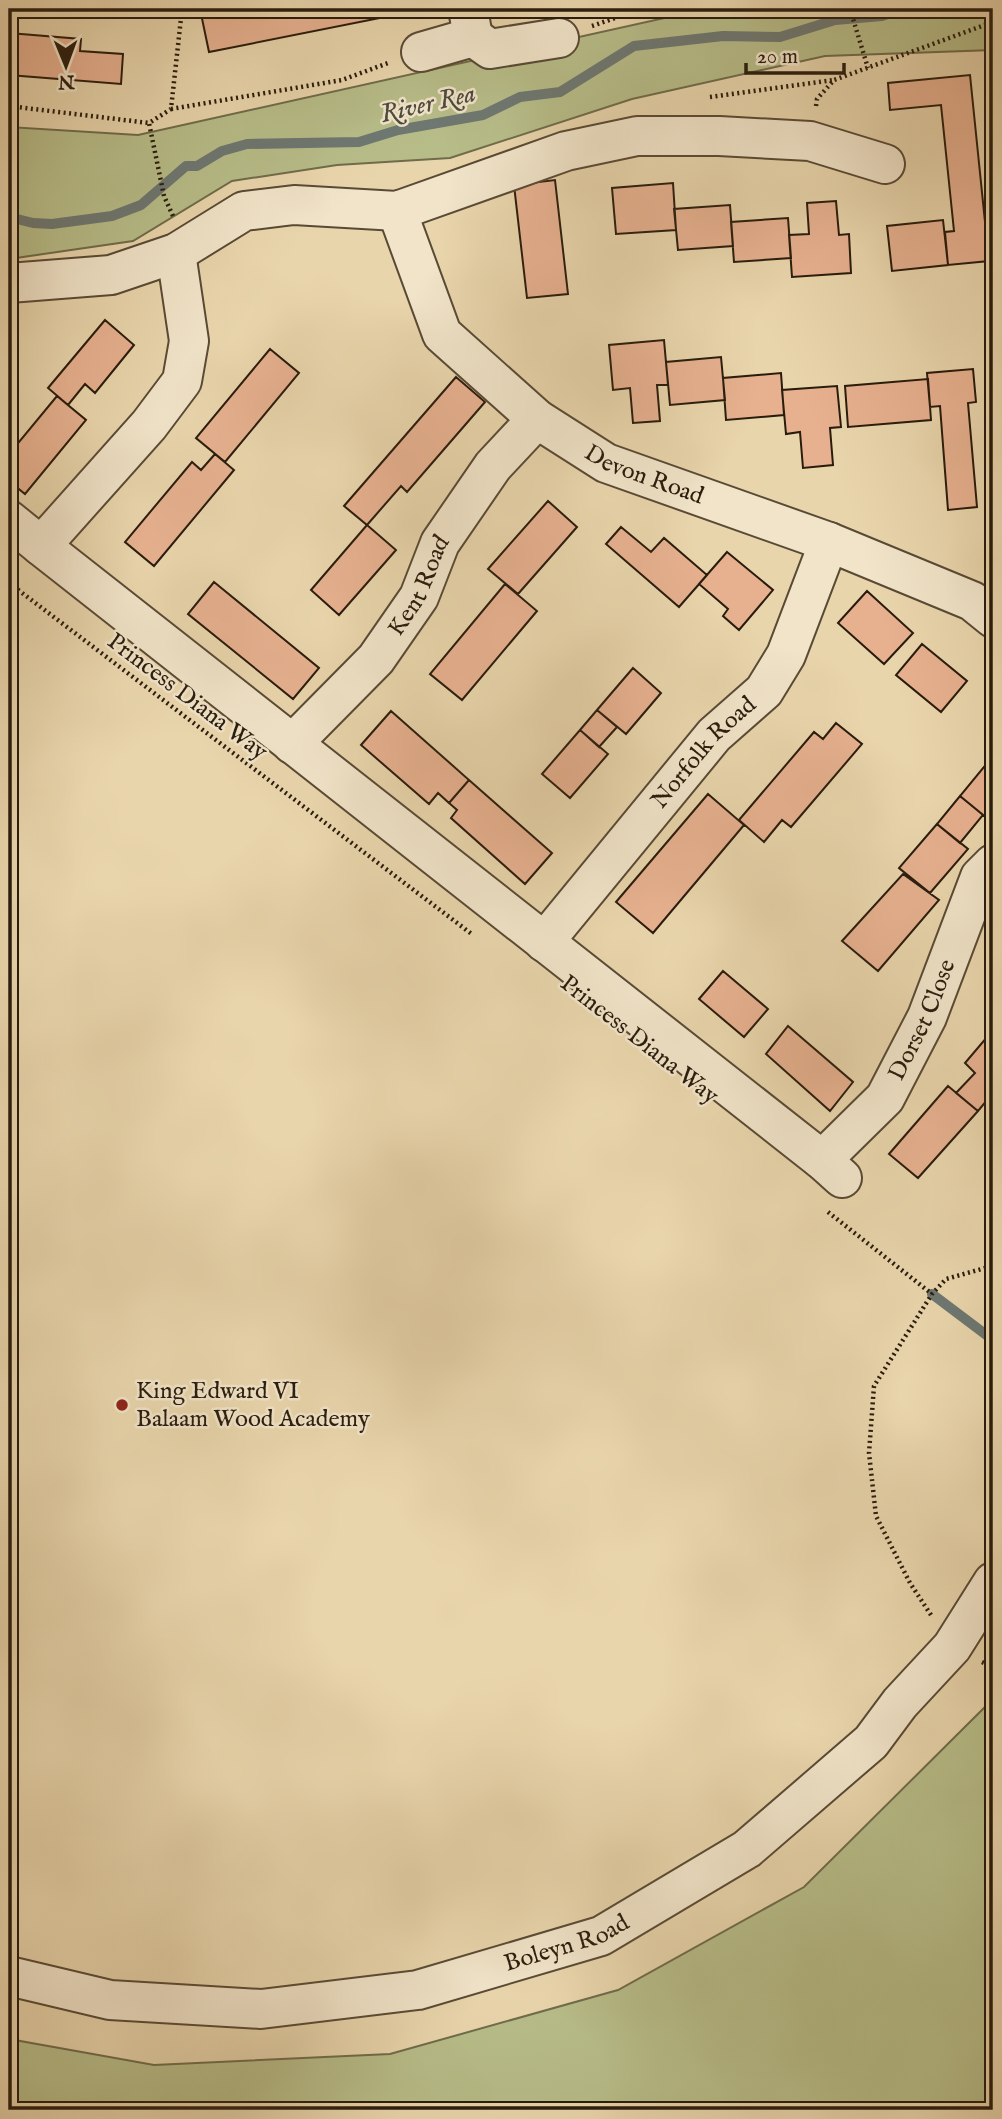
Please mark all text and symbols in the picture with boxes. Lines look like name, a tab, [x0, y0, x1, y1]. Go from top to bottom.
north arrow	[32, 32, 102, 102]
scale bar	[746, 32, 844, 76]
text: 20 m	[757, 44, 798, 71]
text: N	[57, 69, 76, 93]
water label: River Rea	[377, 77, 479, 131]
street label: Devon Road	[578, 437, 708, 512]
street label: Kent Road	[381, 529, 457, 642]
street label: Princess Diana Way	[101, 627, 274, 768]
street label: Norfolk Road	[644, 689, 763, 815]
street label: Dorset Close	[881, 955, 963, 1086]
street label: Princess Diana Way	[553, 968, 725, 1112]
place label: King Edward VI Balaam Wood Academy	[136, 1376, 370, 1435]
marker: King Edward VI Balaam Wood Academy	[114, 1397, 130, 1413]
street label: Boleyn Road	[501, 1907, 635, 1979]

